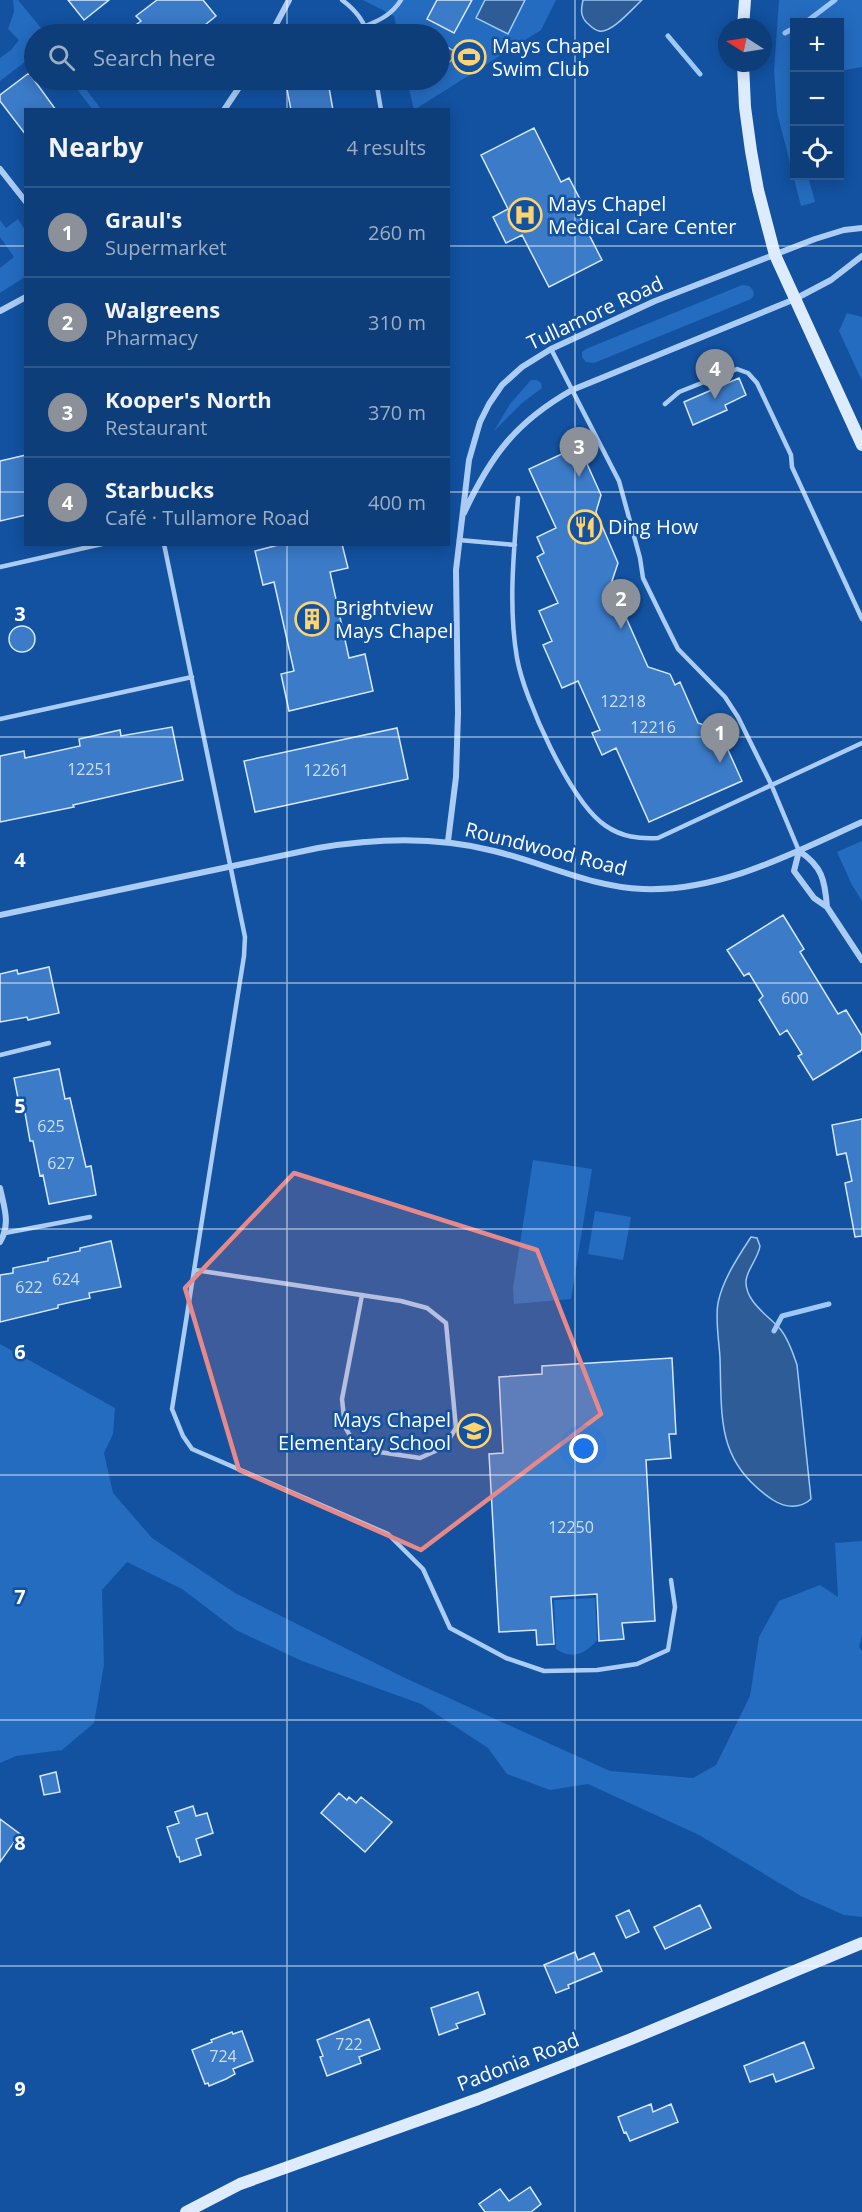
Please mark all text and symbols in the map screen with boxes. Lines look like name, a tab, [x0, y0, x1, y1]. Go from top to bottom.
north arrow	[718, 18, 772, 72]
map controls	[790, 18, 844, 180]
button: +	[790, 18, 844, 72]
search box	[24, 24, 450, 90]
place label: Mays Chapel Swim Club	[492, 32, 610, 82]
sports icon: Mays Chapel Swim Club	[451, 39, 487, 75]
icon: search	[45, 41, 78, 74]
text: Search here	[93, 42, 216, 72]
button: −	[790, 72, 844, 126]
button: locate	[790, 126, 844, 180]
text: Nearby	[48, 129, 143, 165]
text: 4 results	[346, 134, 426, 161]
place label: Mays Chapel Medical Care Center	[548, 190, 736, 240]
hospital icon: Mays Chapel Medical Care Center	[507, 197, 543, 233]
text: Graul's	[105, 204, 182, 234]
text: 1	[62, 219, 73, 246]
text: 260 m	[368, 219, 426, 246]
text: Supermarket	[105, 234, 227, 261]
street label: Tullamore Road	[522, 269, 667, 356]
text: Walgreens	[105, 294, 220, 324]
text: 2	[62, 309, 73, 336]
text: 310 m	[368, 309, 426, 336]
text: Pharmacy	[105, 324, 198, 351]
pin: 4	[696, 350, 734, 399]
text: Kooper's North	[105, 384, 272, 414]
text: 3	[62, 399, 73, 426]
text: 370 m	[368, 399, 426, 426]
text: Restaurant	[105, 414, 207, 441]
pin: 3	[560, 428, 598, 477]
text: Starbucks	[105, 474, 214, 504]
text: 4	[62, 489, 73, 516]
text: 400 m	[368, 489, 426, 516]
text: Café · Tullamore Road	[105, 504, 310, 531]
restaurant icon: Ding How	[567, 509, 603, 545]
place label: Ding How	[608, 513, 699, 540]
pin: 2	[602, 580, 640, 629]
place label: Brightview Mays Chapel	[335, 594, 453, 644]
text: 3	[14, 600, 26, 627]
building icon: Brightview Mays Chapel	[294, 601, 330, 637]
house number: 12218	[600, 690, 646, 712]
pin: 1	[700, 714, 740, 763]
house number: 12216	[630, 716, 676, 738]
house number: 12251	[67, 758, 113, 780]
house number: 12261	[303, 759, 349, 781]
street label: Roundwood Road	[462, 815, 630, 882]
text: 4	[14, 846, 26, 873]
house number: 600	[781, 987, 809, 1009]
text: 5	[14, 1092, 26, 1119]
house number: 625	[37, 1115, 65, 1137]
house number: 627	[47, 1152, 75, 1174]
house number: 624	[52, 1268, 80, 1290]
house number: 622	[15, 1276, 43, 1298]
text: 6	[14, 1338, 26, 1365]
place label: Mays Chapel Elementary School	[278, 1406, 451, 1456]
school or university icon: Mays Chapel Elementary School	[456, 1413, 492, 1449]
your location	[569, 1434, 598, 1463]
house number: 12250	[548, 1516, 594, 1538]
text: 7	[14, 1583, 26, 1610]
text: 8	[14, 1829, 26, 1856]
street label: Padonia Road	[453, 2026, 583, 2097]
house number: 722	[335, 2033, 363, 2055]
house number: 724	[209, 2045, 237, 2067]
text: 9	[14, 2075, 26, 2102]

